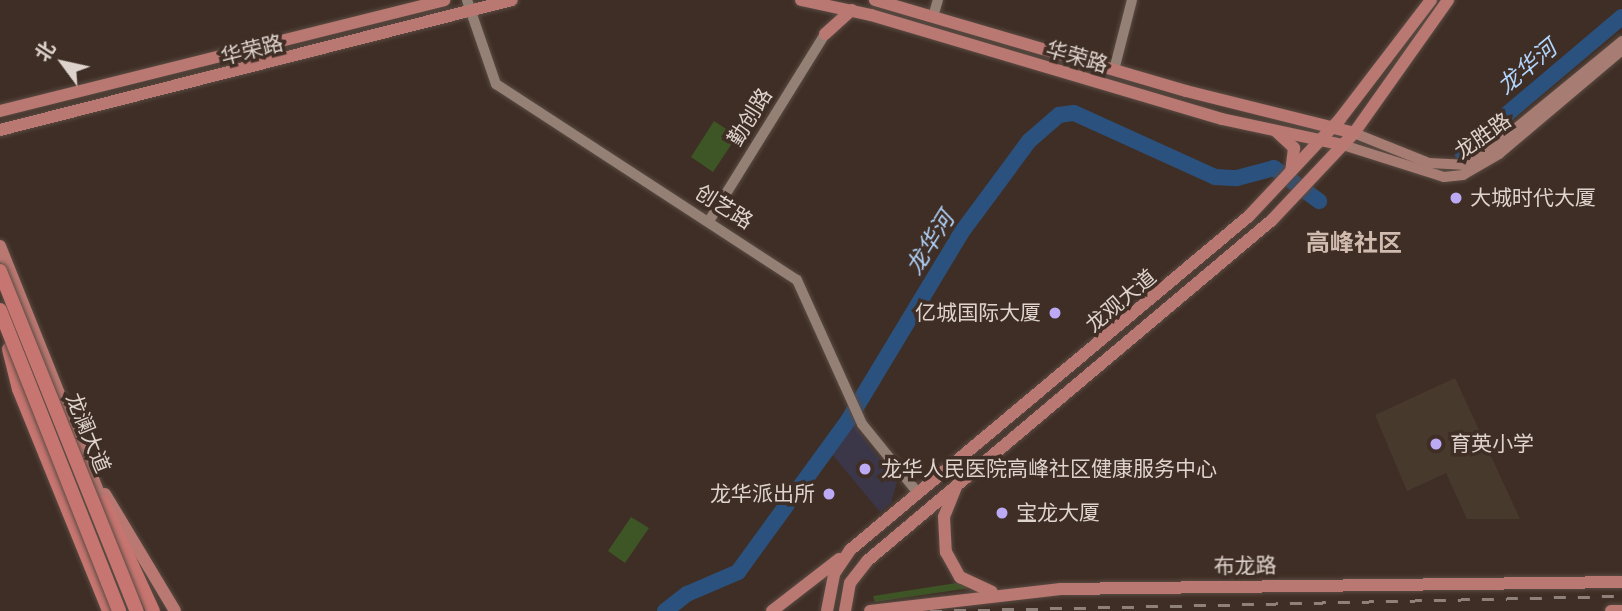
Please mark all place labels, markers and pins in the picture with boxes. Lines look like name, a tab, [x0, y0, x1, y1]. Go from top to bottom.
place label: 大城时代大厦	[1470, 185, 1596, 211]
marker: 大城时代大厦	[1448, 190, 1464, 206]
place label: 亿城国际大厦	[915, 300, 1041, 326]
marker: 亿城国际大厦	[1047, 305, 1063, 321]
place label: 育英小学	[1450, 431, 1534, 457]
marker: 育英小学	[1428, 436, 1444, 452]
place label: 龙华人民医院高峰社区健康服务中心	[881, 456, 1217, 482]
marker: 龙华人民医院高峰社区健康服务中心	[855, 459, 875, 479]
place label: 龙华派出所	[710, 481, 815, 507]
marker: 龙华派出所	[821, 486, 837, 502]
place label: 宝龙大厦	[1016, 500, 1100, 526]
marker: 宝龙大厦	[994, 505, 1010, 521]

